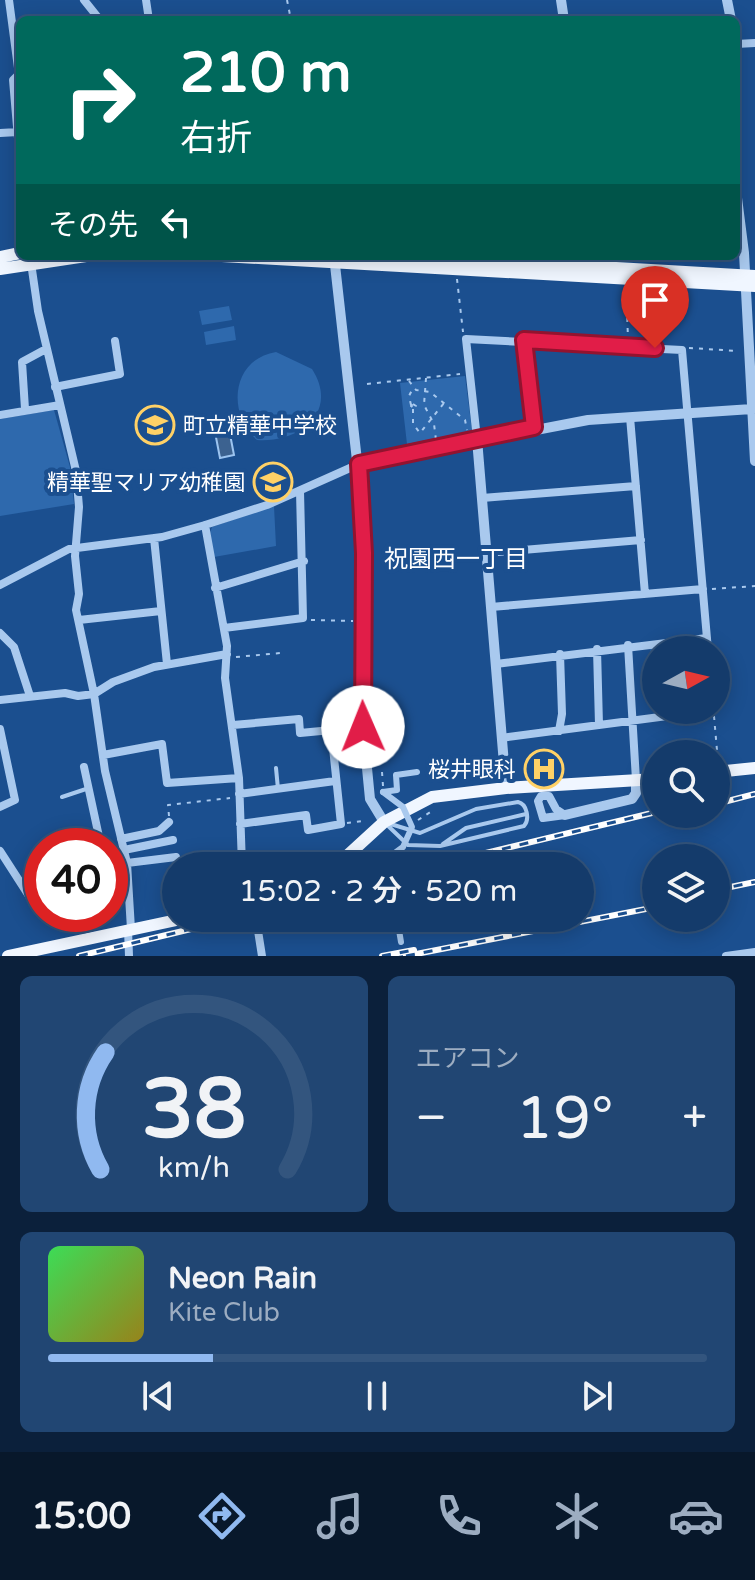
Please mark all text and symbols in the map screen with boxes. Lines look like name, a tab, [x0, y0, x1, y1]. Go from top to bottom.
text: 210 m	[180, 40, 351, 107]
icon: right	[48, 48, 152, 152]
text: 右折	[180, 117, 252, 160]
icon: left	[154, 200, 198, 244]
text: その先	[48, 207, 138, 244]
pin	[621, 266, 689, 348]
icon: arrive	[633, 278, 677, 322]
school or university icon: 町立精華中学校	[134, 404, 176, 446]
place label: 町立精華中学校	[183, 413, 337, 439]
school or university icon: 精華聖マリア幼稚園	[252, 461, 294, 503]
place label: 精華聖マリア幼稚園	[47, 470, 245, 496]
district label: 祝園西一丁目	[384, 545, 528, 574]
north arrow	[642, 636, 730, 724]
map controls	[642, 636, 730, 932]
position arrow	[321, 685, 405, 769]
button: search	[642, 740, 730, 828]
hospital icon: 桜井眼科	[523, 748, 565, 790]
place label: 桜井眼科	[428, 757, 516, 783]
speed limit sign: 40	[24, 828, 128, 932]
button: layers	[642, 844, 730, 932]
text: 15:02 · 2 分 · 520 m	[239, 873, 517, 910]
text: エアコン	[416, 1043, 520, 1074]
text: 38	[142, 1060, 246, 1160]
text: 19°	[516, 1083, 614, 1155]
text: −	[416, 1092, 447, 1145]
text: +	[682, 1092, 707, 1145]
text: km/h	[158, 1151, 230, 1185]
text: Neon Rain	[168, 1260, 317, 1297]
text: Kite Club	[168, 1297, 280, 1328]
icon: previous	[136, 1374, 180, 1418]
icon: pause	[355, 1374, 399, 1418]
icon: next	[575, 1374, 619, 1418]
icon: directions	[194, 1488, 250, 1544]
icon: music	[312, 1488, 368, 1544]
icon: phone	[431, 1488, 487, 1544]
icon: climate	[549, 1488, 605, 1544]
icon: car	[668, 1488, 724, 1544]
text: 15:00	[31, 1495, 131, 1538]

